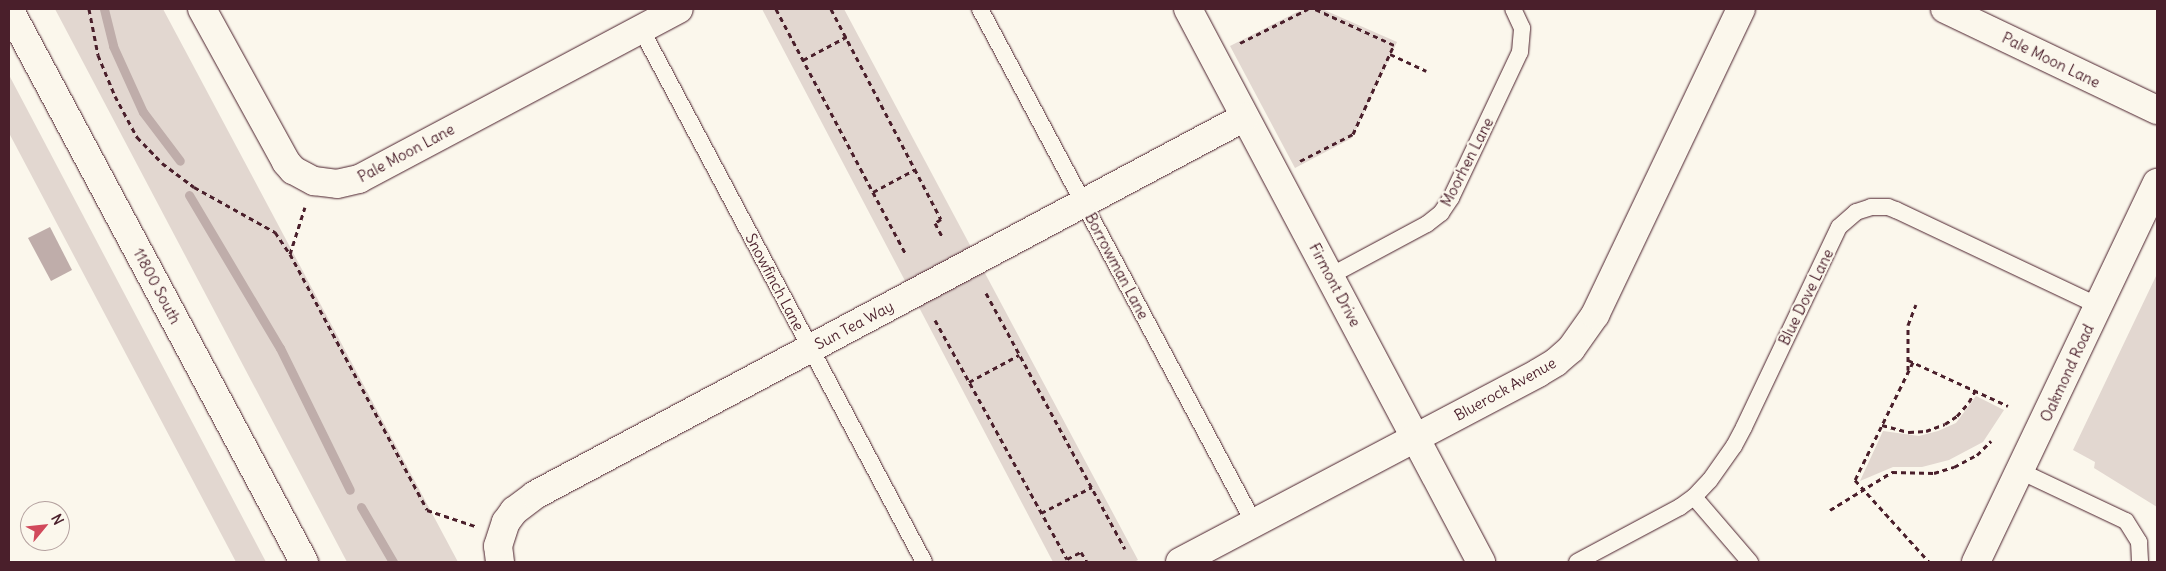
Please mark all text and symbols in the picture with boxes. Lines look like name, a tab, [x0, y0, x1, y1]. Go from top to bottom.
street label: Pale Moon Lane	[1999, 29, 2103, 91]
street label: Moorhen Lane	[1437, 115, 1497, 209]
street label: Pale Moon Lane	[355, 120, 457, 186]
street label: Borrowman Lane	[1081, 210, 1153, 322]
street label: Snowfinch Lane	[742, 230, 808, 334]
street label: Firmont Drive	[1305, 240, 1365, 330]
street label: 11800 South	[130, 245, 184, 327]
street label: Blue Dove Lane	[1775, 246, 1837, 348]
street label: Sun Tea Way	[812, 297, 896, 353]
street label: Oakmond Road	[2037, 321, 2097, 425]
street label: Bluerock Avenue	[1451, 354, 1559, 424]
north arrow	[20, 501, 70, 551]
text: N	[47, 511, 68, 528]

